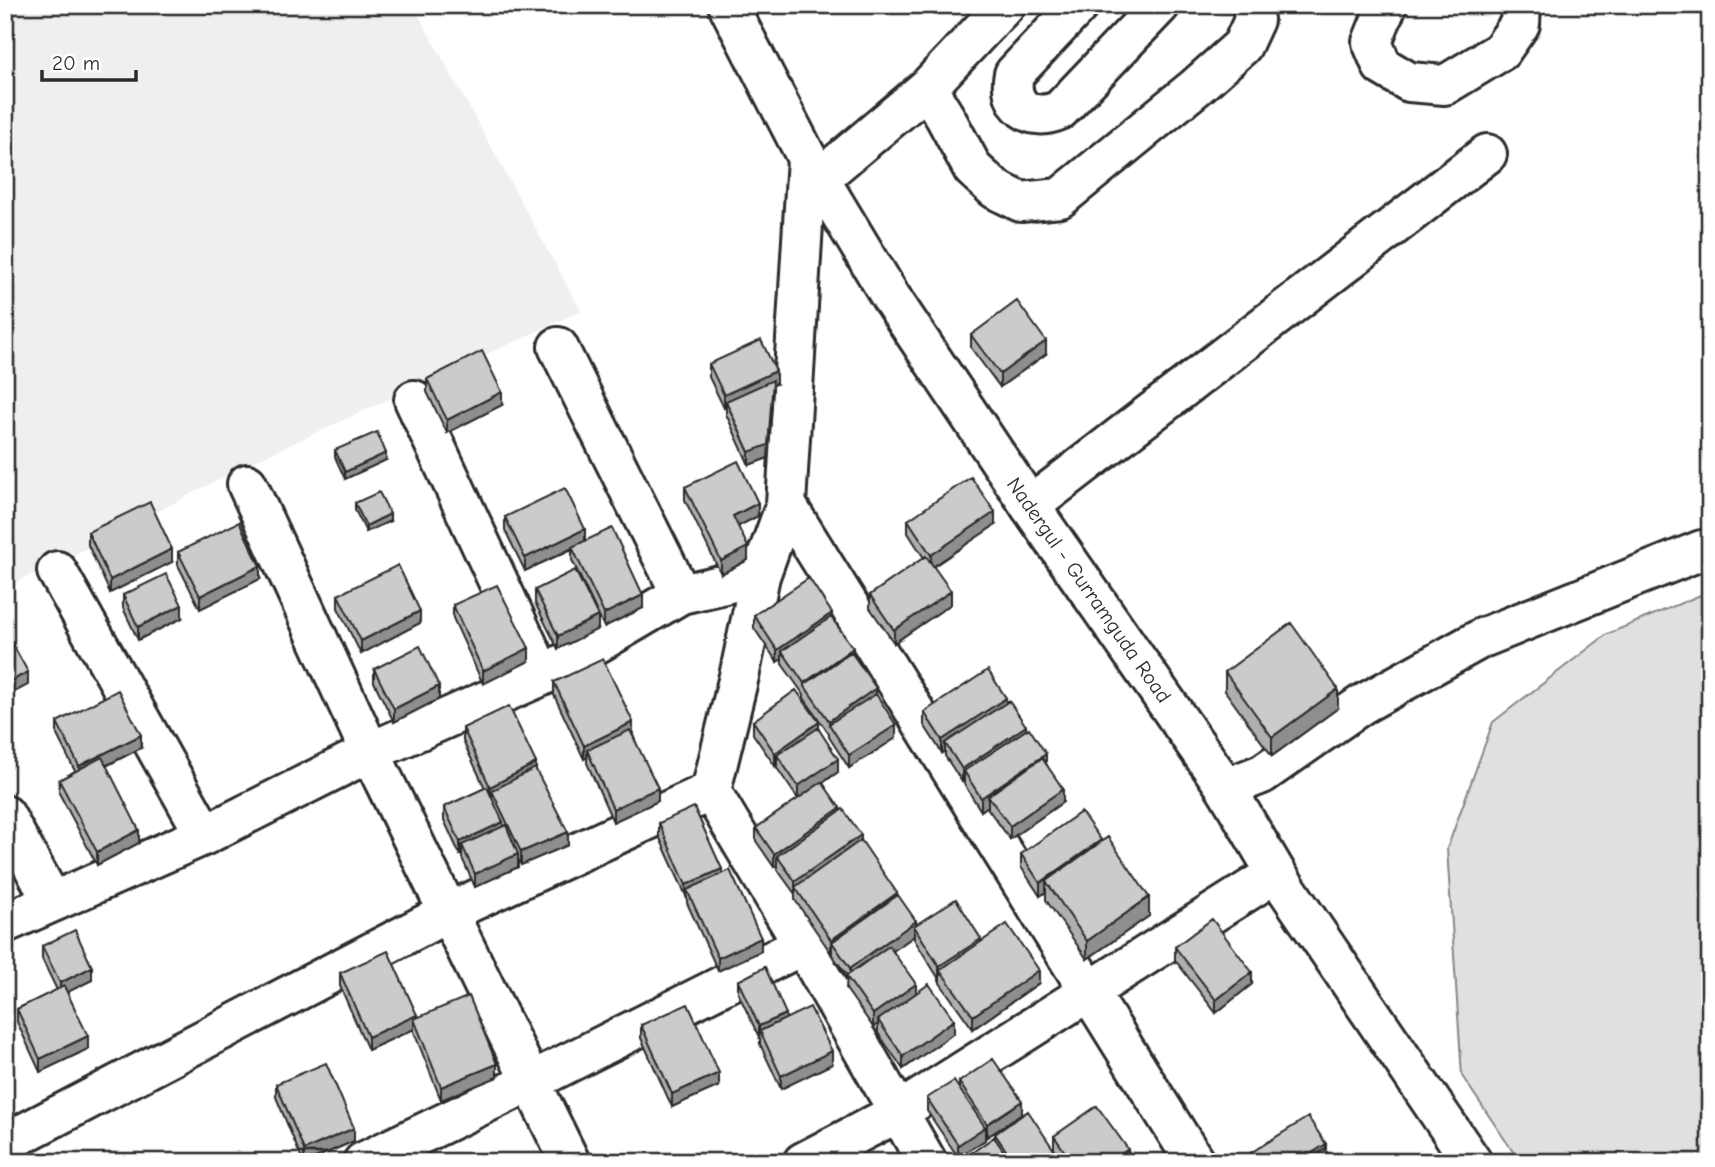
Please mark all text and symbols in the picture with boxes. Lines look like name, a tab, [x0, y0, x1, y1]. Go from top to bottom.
scale bar	[42, 38, 136, 82]
text: 20 m	[52, 51, 100, 75]
street label: Nadergul - Gurramguda Road	[1002, 473, 1176, 707]

